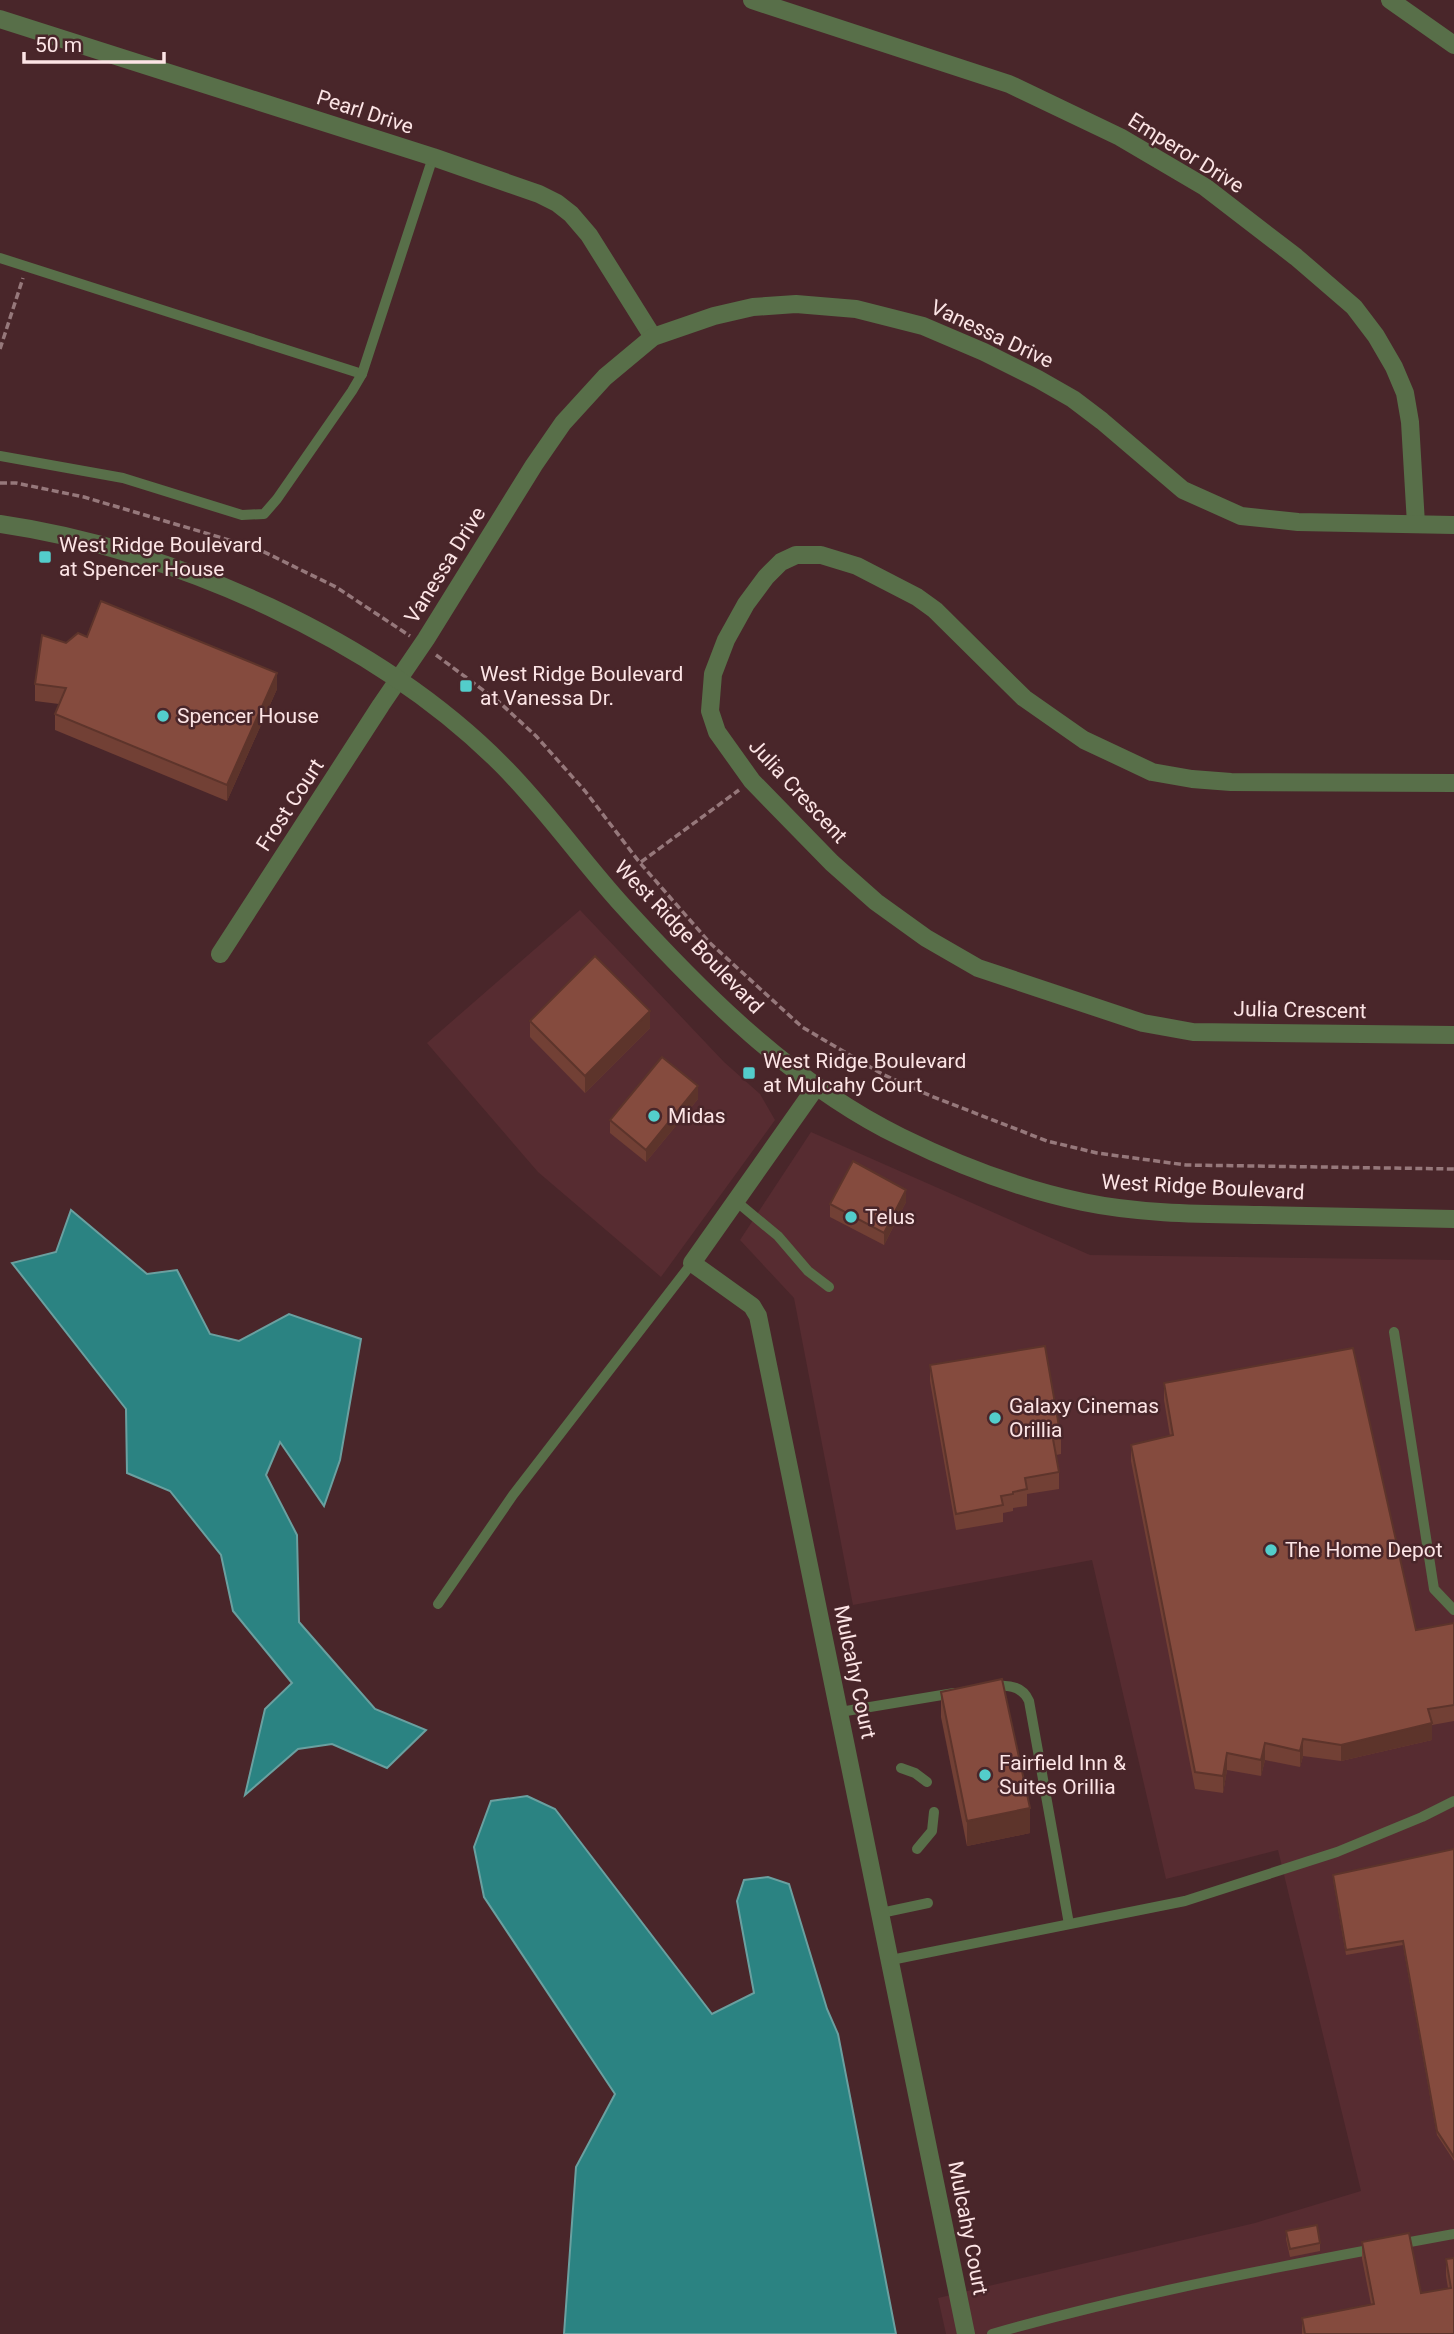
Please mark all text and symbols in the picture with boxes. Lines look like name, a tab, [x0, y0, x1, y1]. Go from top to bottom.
scale bar	[24, 21, 164, 65]
text: 50 m	[35, 33, 82, 57]
street label: Pearl Drive	[314, 85, 416, 139]
street label: Emperor Drive	[1124, 108, 1248, 198]
street label: Vanessa Drive	[927, 295, 1057, 373]
street label: Vanessa Drive	[400, 502, 490, 628]
place label: West Ridge Boulevard at Spencer House	[59, 533, 262, 581]
marker: West Ridge Boulevard at Spencer House	[37, 549, 53, 565]
place label: West Ridge Boulevard at Vanessa Dr.	[480, 662, 683, 710]
marker: West Ridge Boulevard at Vanessa Dr.	[458, 678, 474, 694]
place label: Spencer House	[177, 704, 319, 728]
marker: Spencer House	[155, 708, 171, 724]
street label: Julia Crescent	[744, 734, 852, 848]
street label: Frost Court	[251, 754, 329, 856]
street label: West Ridge Boulevard	[610, 856, 768, 1018]
street label: Julia Crescent	[1233, 997, 1367, 1023]
place label: West Ridge Boulevard at Mulcahy Court	[763, 1049, 966, 1097]
marker: West Ridge Boulevard at Mulcahy Court	[741, 1065, 757, 1081]
place label: Midas	[668, 1104, 726, 1128]
marker: Midas	[646, 1108, 662, 1124]
street label: West Ridge Boulevard	[1101, 1170, 1305, 1204]
place label: Telus	[865, 1205, 915, 1229]
marker: Telus	[843, 1209, 859, 1225]
place label: Galaxy Cinemas Orillia	[1009, 1394, 1159, 1442]
marker: Galaxy Cinemas Orillia	[987, 1410, 1003, 1426]
place label: The Home Depot	[1285, 1538, 1443, 1562]
marker: The Home Depot	[1263, 1542, 1279, 1558]
street label: Mulcahy Court	[829, 1603, 881, 1741]
place label: Fairfield Inn & Suites Orillia	[999, 1751, 1126, 1799]
marker: Fairfield Inn & Suites Orillia	[977, 1767, 993, 1783]
street label: Mulcahy Court	[943, 2159, 993, 2297]

